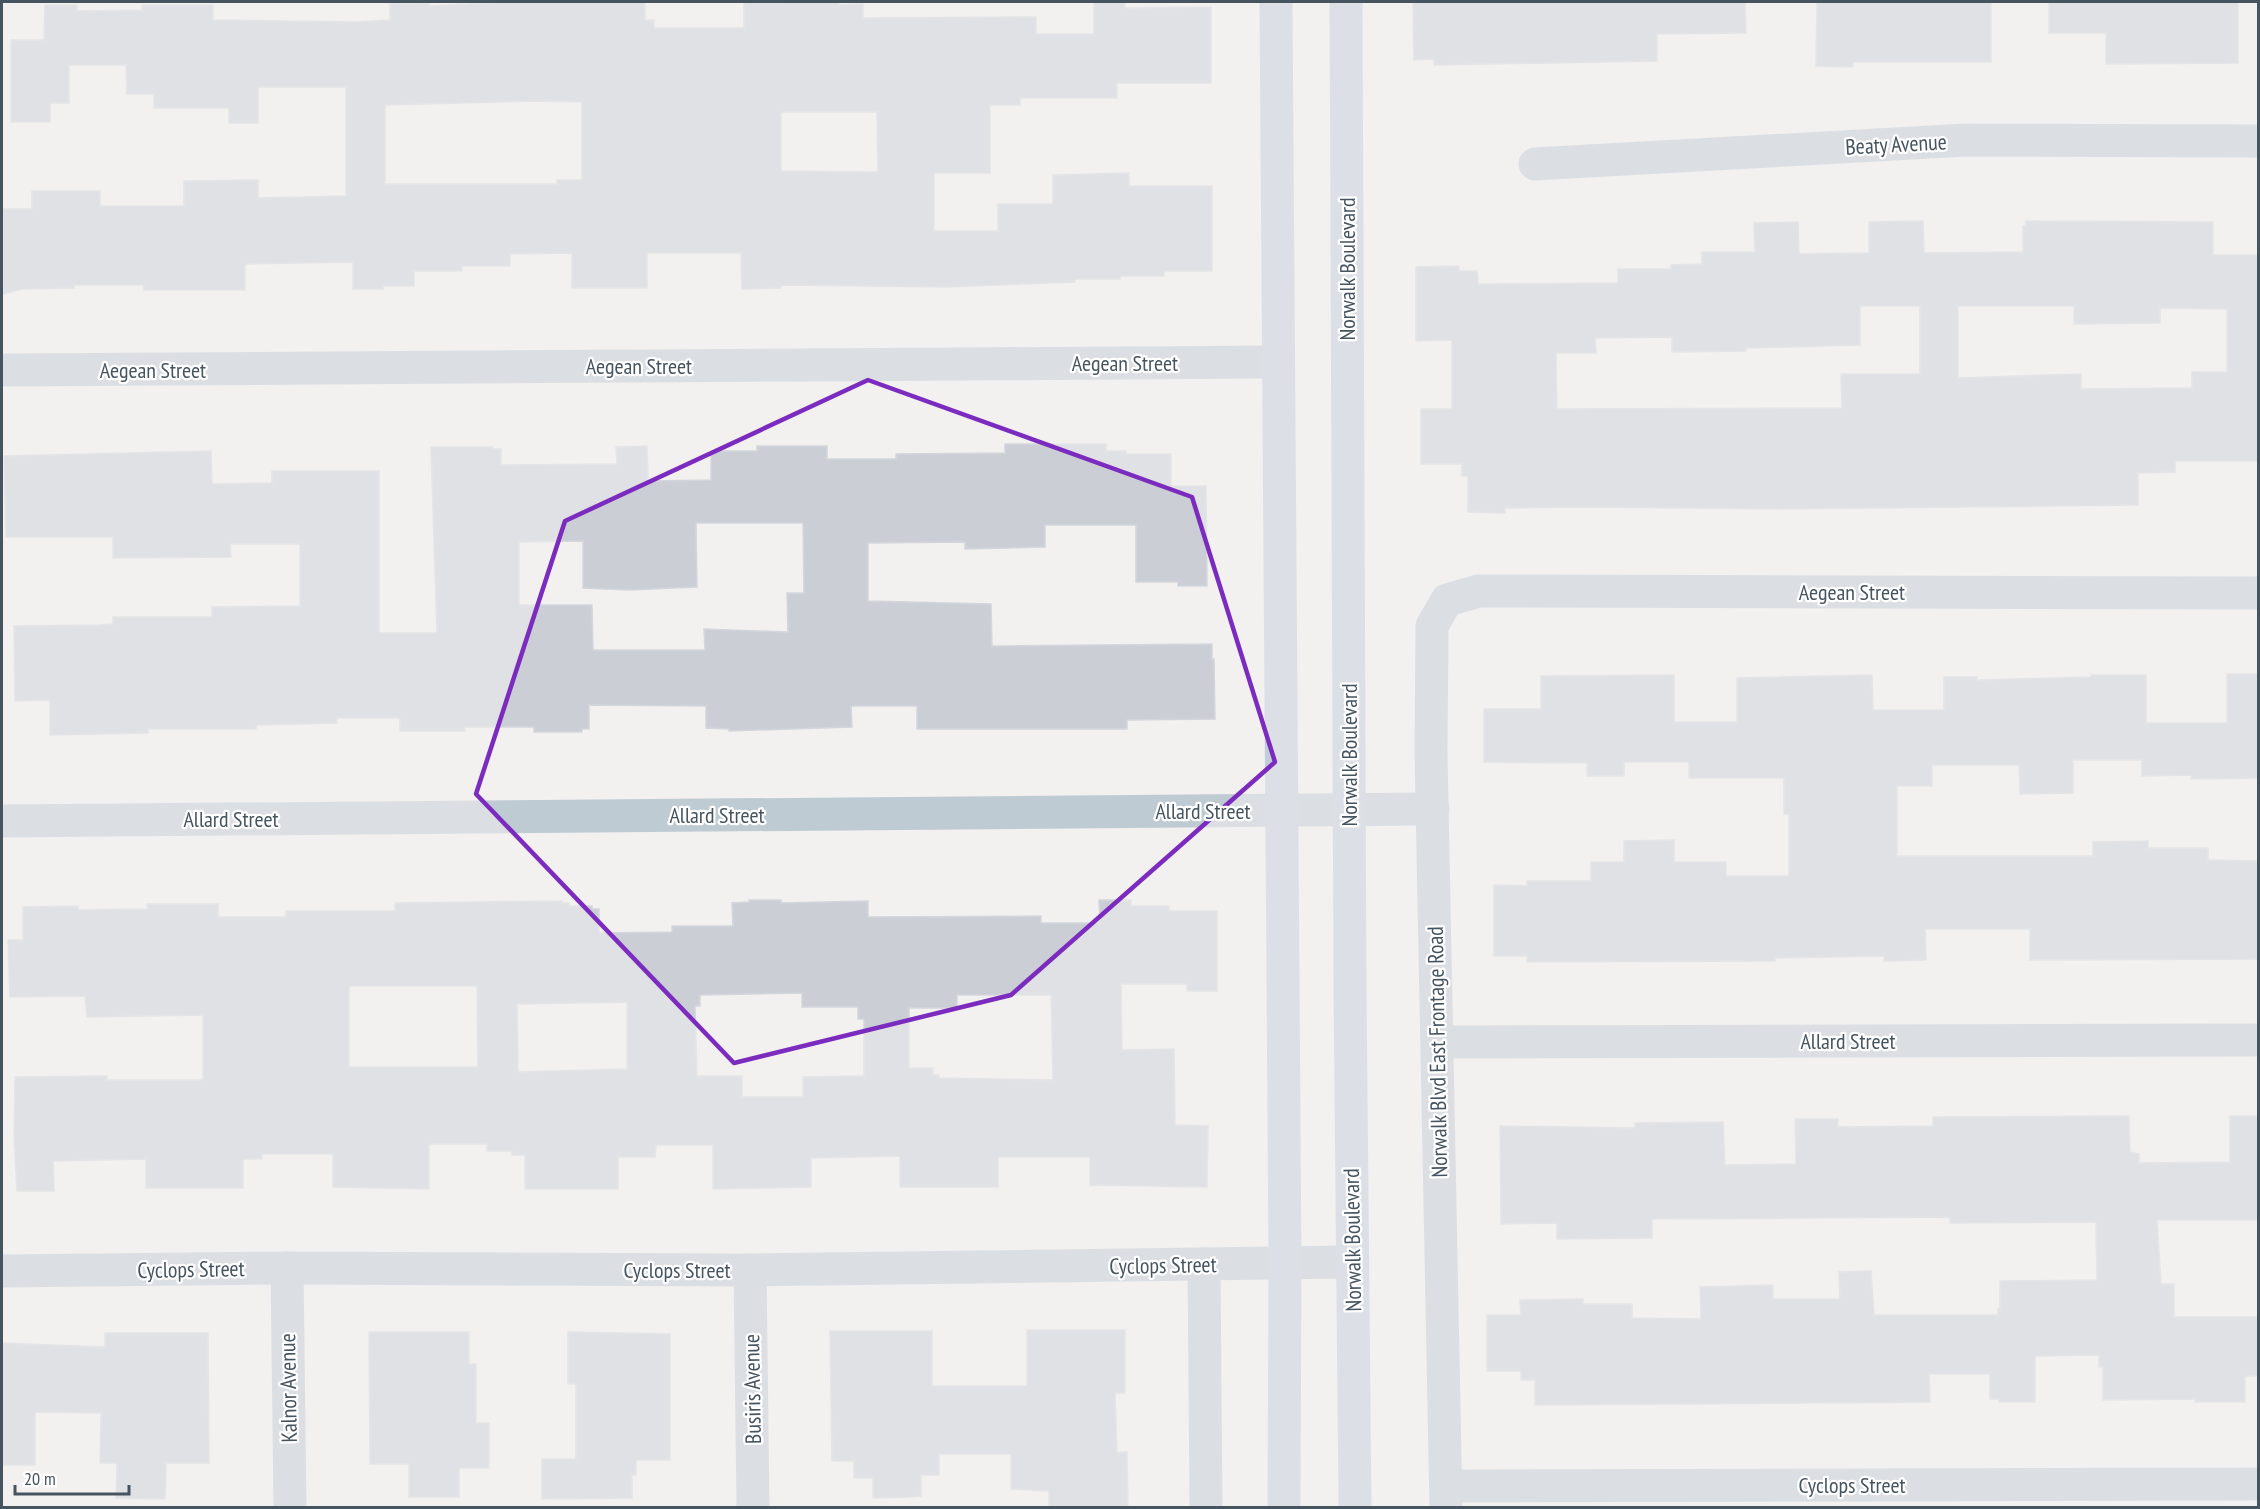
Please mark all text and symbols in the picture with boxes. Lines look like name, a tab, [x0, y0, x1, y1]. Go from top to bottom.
street label: Beaty Avenue	[1845, 127, 1947, 161]
street label: Norwalk Boulevard	[1333, 197, 1361, 341]
street label: Aegean Street	[1072, 349, 1178, 377]
street label: Aegean Street	[586, 352, 692, 380]
street label: Aegean Street	[100, 356, 206, 384]
street label: Aegean Street	[1799, 578, 1905, 606]
street label: Norwalk Boulevard	[1335, 683, 1363, 827]
street label: Allard Street	[1155, 797, 1251, 825]
street label: Allard Street	[669, 801, 765, 829]
street label: Allard Street	[183, 805, 279, 833]
street label: Norwalk Blvd East Frontage Road	[1421, 926, 1453, 1178]
street label: Allard Street	[1800, 1027, 1896, 1055]
street label: Norwalk Boulevard	[1337, 1168, 1367, 1312]
street label: Cyclops Street	[1109, 1250, 1217, 1280]
street label: Cyclops Street	[137, 1254, 245, 1284]
street label: Cyclops Street	[623, 1256, 731, 1284]
street label: Kalnor Avenue	[273, 1333, 303, 1443]
street label: Busiris Avenue	[737, 1334, 767, 1444]
scale bar	[15, 1458, 129, 1496]
text: 20 m	[24, 1467, 56, 1490]
street label: Cyclops Street	[1798, 1471, 1906, 1499]

